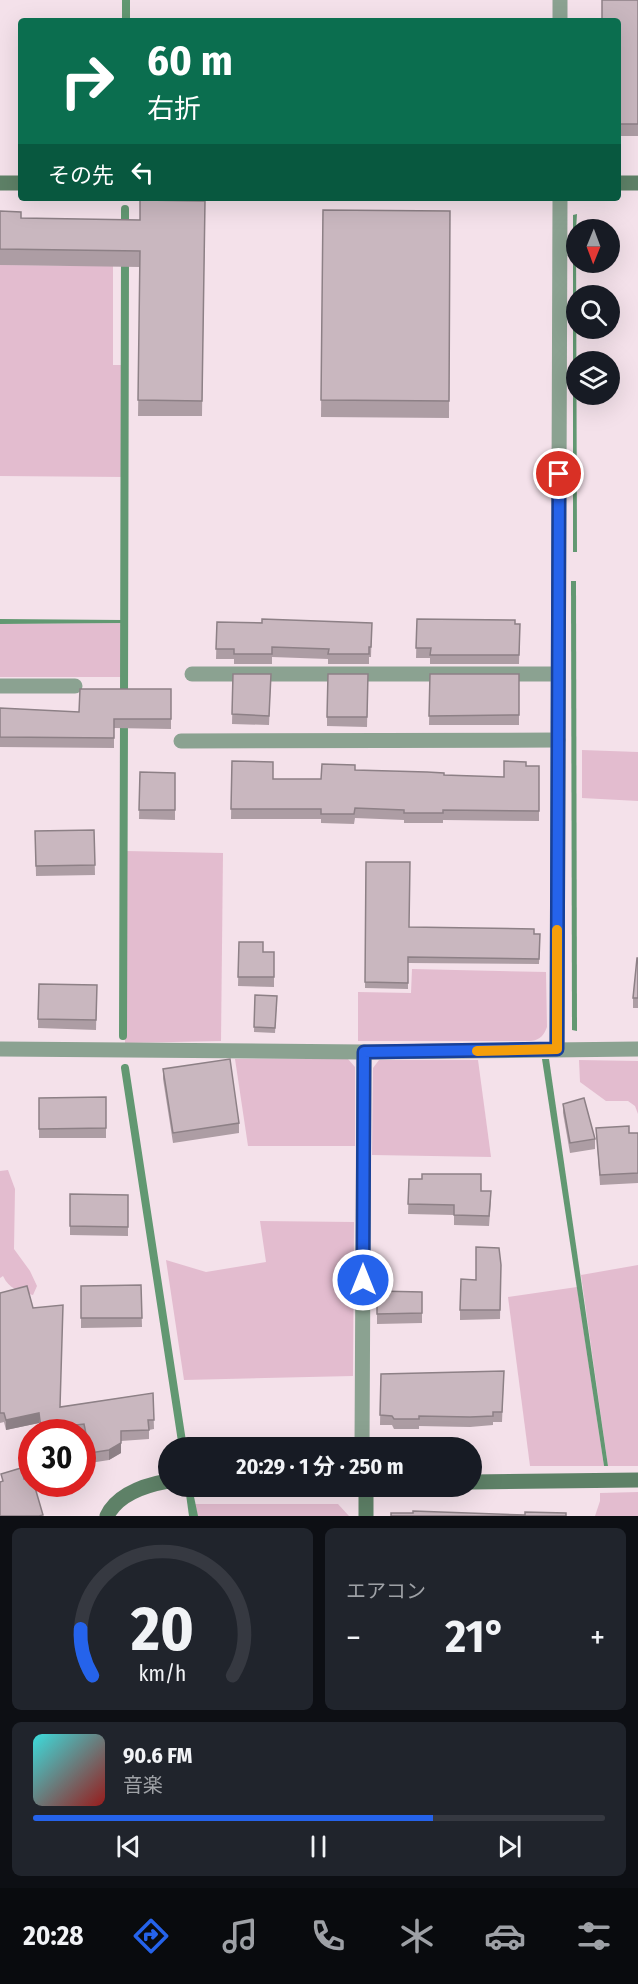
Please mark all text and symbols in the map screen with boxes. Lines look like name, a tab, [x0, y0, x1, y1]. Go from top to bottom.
text: 60 m	[147, 36, 233, 86]
icon: right	[48, 42, 126, 120]
text: 右折	[147, 93, 201, 125]
icon: left	[126, 156, 159, 189]
text: その先	[48, 162, 114, 189]
north arrow	[566, 219, 620, 273]
map controls	[566, 219, 620, 405]
button: search	[566, 285, 620, 339]
button: layers	[566, 351, 620, 405]
pin	[533, 448, 584, 499]
icon: arrive	[542, 457, 575, 490]
position arrow	[331, 1248, 395, 1312]
speed limit sign: 30	[18, 1419, 96, 1497]
text: 20:29 · 1 分 · 250 m	[236, 1453, 404, 1480]
text: エアコン	[346, 1579, 426, 1603]
text: 20	[130, 1592, 194, 1667]
text: 21°	[445, 1610, 506, 1664]
text: −	[346, 1618, 361, 1658]
text: +	[590, 1618, 605, 1658]
text: km/h	[139, 1661, 186, 1687]
text: 90.6 FM	[123, 1742, 192, 1769]
text: 音楽	[123, 1773, 163, 1797]
icon: previous	[112, 1830, 145, 1863]
icon: pause	[302, 1830, 335, 1863]
icon: next	[493, 1830, 526, 1863]
icon: directions	[130, 1915, 172, 1957]
icon: music	[219, 1915, 261, 1957]
icon: phone	[307, 1915, 349, 1957]
icon: climate	[396, 1915, 438, 1957]
icon: car	[484, 1915, 526, 1957]
icon: filters	[573, 1915, 615, 1957]
text: 20:28	[23, 1920, 83, 1952]

